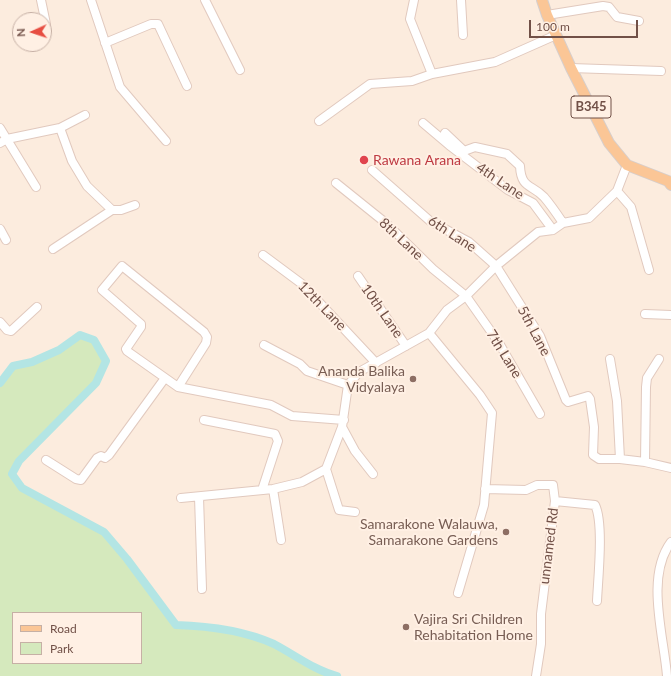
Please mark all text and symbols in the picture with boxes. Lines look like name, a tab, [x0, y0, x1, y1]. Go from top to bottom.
north arrow	[12, 12, 52, 52]
scale bar	[531, 12, 640, 38]
text: 100 m	[536, 19, 570, 34]
text: N	[14, 28, 27, 37]
road number: B345	[571, 96, 611, 118]
place label: Rawana Arana	[373, 152, 461, 168]
marker: Rawana Arana	[358, 154, 370, 166]
street label: 4th Lane	[473, 159, 527, 203]
street label: 6th Lane	[425, 212, 479, 256]
street label: 8th Lane	[376, 214, 426, 264]
street label: 12th Lane	[294, 278, 350, 334]
street label: 10th Lane	[357, 281, 407, 341]
street label: 5th Lane	[514, 303, 554, 359]
street label: 7th Lane	[483, 327, 525, 381]
place label: Ananda Balika Vidyalaya	[318, 363, 405, 396]
marker: Ananda Balika Vidyalaya	[408, 374, 418, 384]
street label: unnamed Rd	[536, 507, 562, 585]
place label: Samarakone Walauwa, Samarakone Gardens	[360, 516, 498, 548]
marker: Samarakone Walauwa, Samarakone Gardens	[501, 527, 511, 537]
place label: Vajira Sri Children Rehabitation Home	[414, 611, 533, 644]
legend	[12, 612, 142, 664]
text: Road	[50, 621, 77, 636]
marker: Vajira Sri Children Rehabitation Home	[401, 622, 411, 632]
text: Park	[50, 641, 73, 656]

